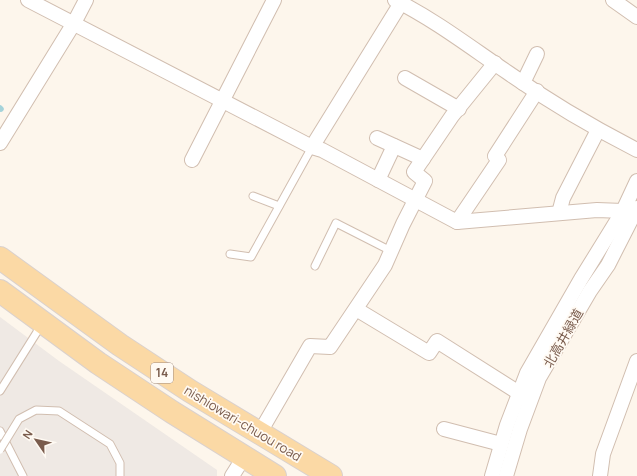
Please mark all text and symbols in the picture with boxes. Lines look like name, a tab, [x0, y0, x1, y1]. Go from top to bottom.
street label: 北高井緑道	[539, 305, 587, 371]
road number: 14	[151, 363, 173, 383]
street label: nishiowari-chuou road	[181, 381, 305, 465]
north arrow	[16, 420, 56, 460]
text: N	[19, 427, 36, 442]

